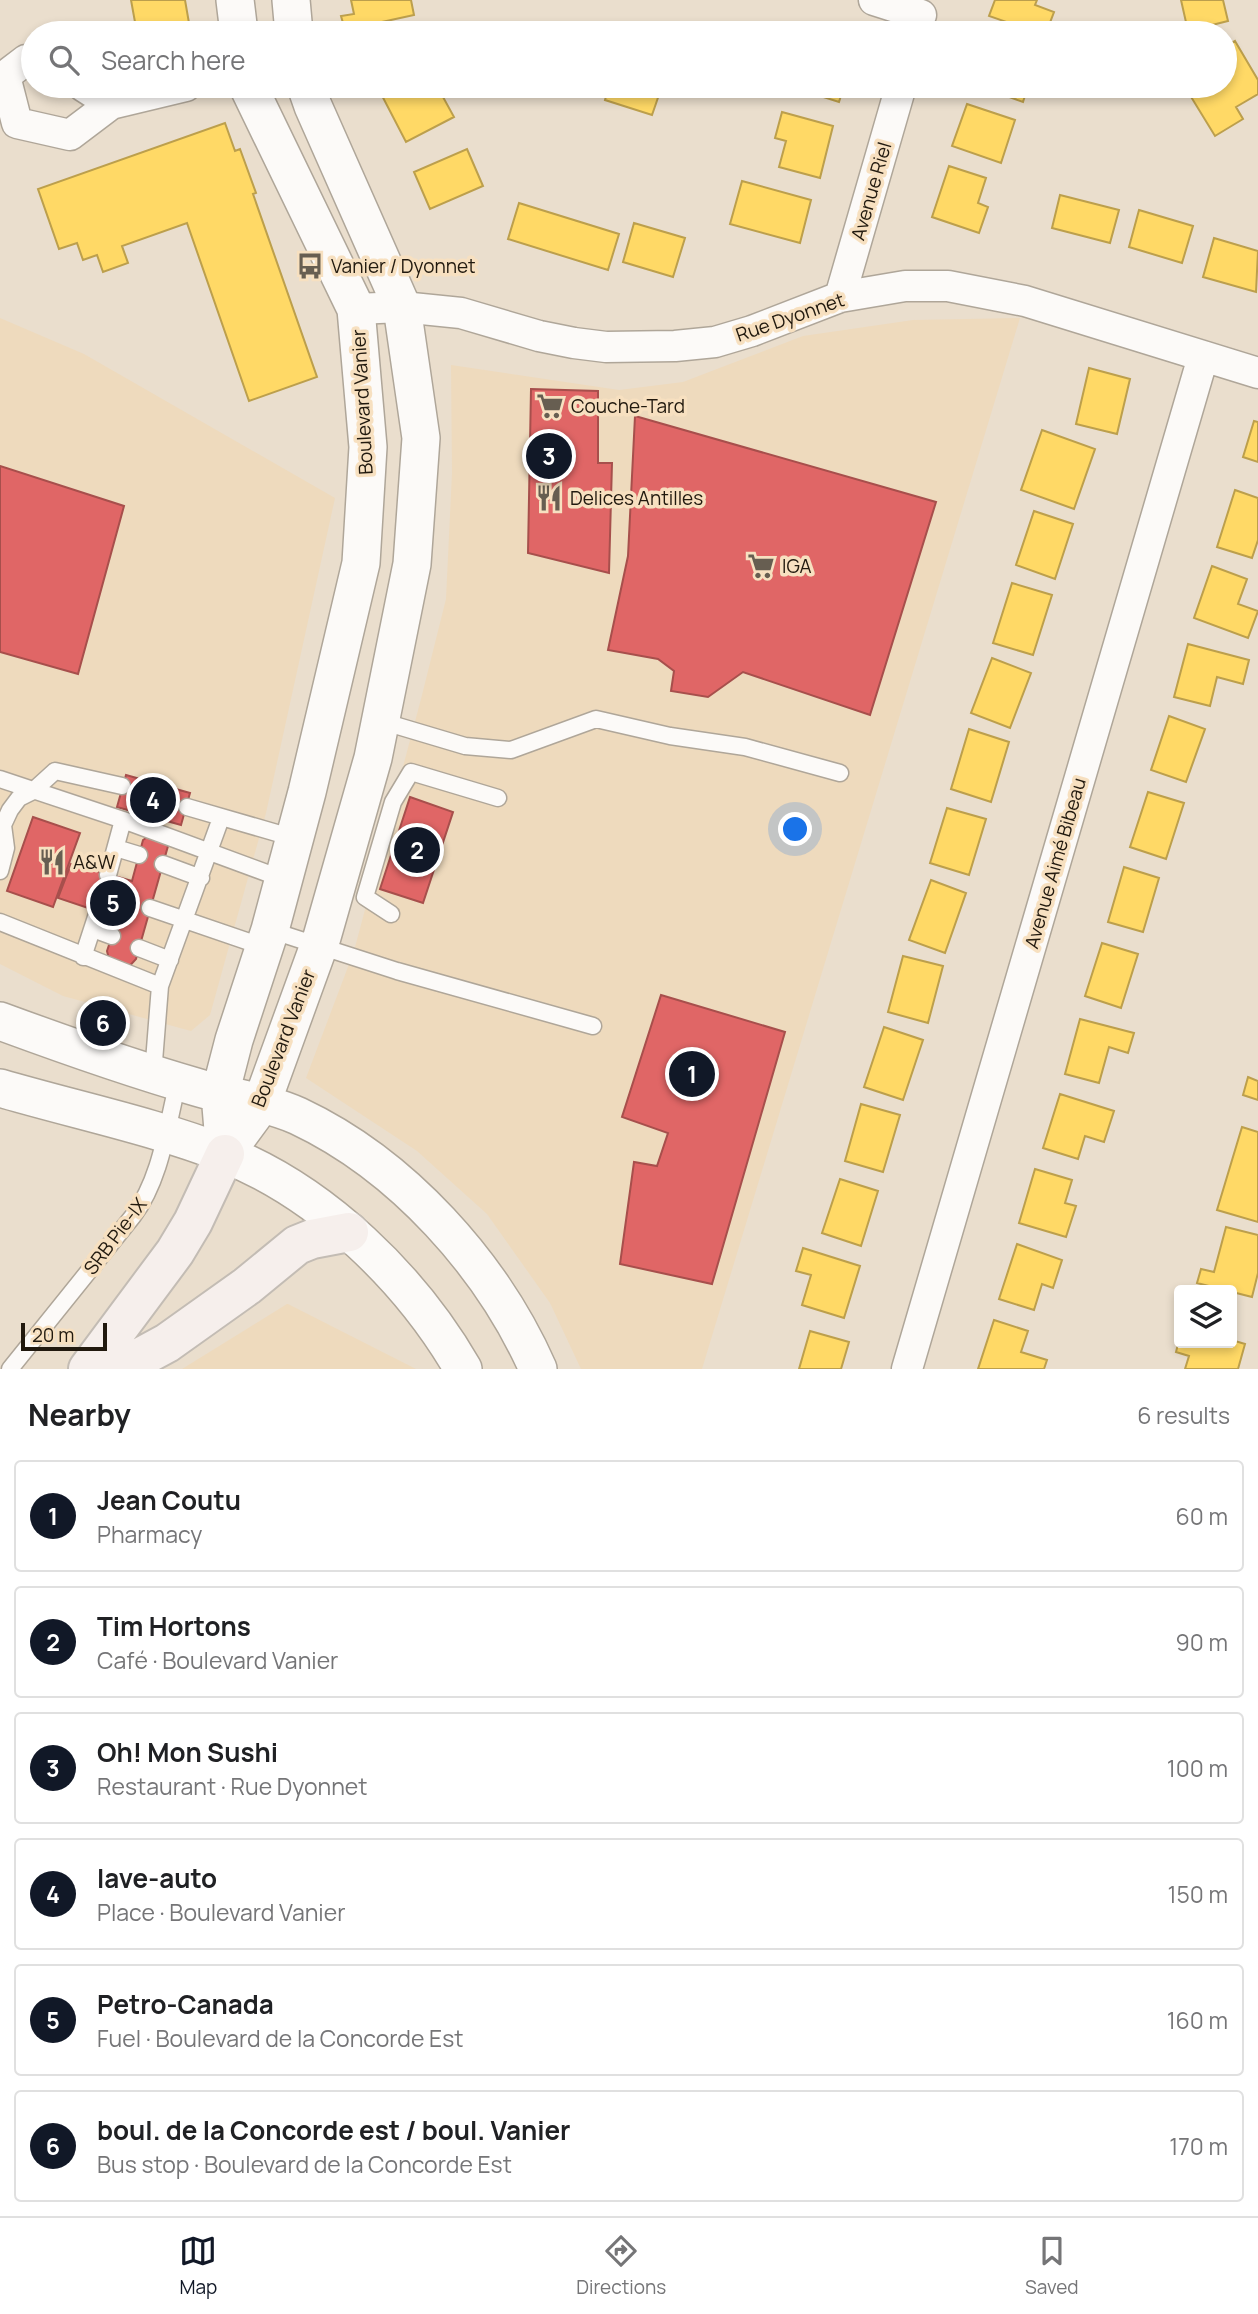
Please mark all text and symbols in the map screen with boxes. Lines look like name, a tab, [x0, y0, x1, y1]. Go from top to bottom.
search box	[21, 21, 1237, 98]
icon: search	[45, 41, 83, 79]
text: Search here	[101, 42, 246, 78]
street label: Avenue Riel	[845, 139, 897, 243]
bus stop icon: Vanier / Dyonnet	[295, 251, 325, 281]
place label: Vanier / Dyonnet	[331, 253, 476, 279]
street label: Rue Dyonnet	[732, 286, 848, 348]
street label: Boulevard Vanier	[345, 329, 379, 475]
supermarket icon: Couche-Tard	[535, 391, 565, 421]
place label: Couche-Tard	[571, 393, 685, 419]
pin: 3	[526, 430, 572, 482]
restaurant icon: Delices Antilles	[534, 483, 564, 513]
place label: Delices Antilles	[570, 485, 703, 511]
supermarket icon: IGA	[746, 551, 776, 581]
place label: IGA	[782, 553, 812, 579]
pin: 4	[130, 774, 176, 826]
street label: Avenue Aimé Bibeau	[1018, 775, 1092, 951]
your location	[778, 812, 812, 846]
pin: 2	[394, 824, 440, 876]
restaurant icon: A&W	[37, 847, 67, 877]
place label: A&W	[73, 849, 115, 875]
pin: 5	[90, 877, 136, 929]
street label: Boulevard Vanier	[245, 965, 321, 1111]
pin: 6	[80, 997, 126, 1049]
pin: 1	[669, 1048, 715, 1100]
street label: SRB Pie-IX	[78, 1192, 153, 1280]
map controls	[1174, 1285, 1237, 1348]
button: layers	[1174, 1285, 1237, 1348]
scale bar	[21, 1320, 107, 1352]
text: 20 m	[32, 1322, 74, 1348]
text: Nearby	[28, 1394, 131, 1435]
text: 6 results	[1137, 1399, 1230, 1431]
text: Jean Coutu	[97, 1482, 241, 1518]
text: 1	[48, 1500, 58, 1532]
text: 60 m	[1176, 1500, 1228, 1532]
text: Pharmacy	[97, 1518, 202, 1550]
text: Tim Hortons	[97, 1608, 251, 1644]
text: 2	[46, 1626, 60, 1658]
text: 90 m	[1176, 1626, 1228, 1658]
text: Café · Boulevard Vanier	[97, 1644, 338, 1676]
text: Oh! Mon Sushi	[97, 1734, 278, 1770]
text: 3	[46, 1752, 60, 1784]
text: 100 m	[1167, 1752, 1228, 1784]
text: Restaurant · Rue Dyonnet	[97, 1770, 367, 1802]
text: lave-auto	[97, 1860, 217, 1896]
text: 4	[46, 1878, 60, 1910]
text: 150 m	[1168, 1878, 1228, 1910]
text: Place · Boulevard Vanier	[97, 1896, 345, 1928]
text: Petro-Canada	[97, 1986, 274, 2022]
text: 5	[46, 2004, 60, 2036]
text: 160 m	[1167, 2004, 1228, 2036]
text: Fuel · Boulevard de la Concorde Est	[97, 2022, 463, 2054]
text: boul. de la Concorde est / boul. Vanier	[97, 2112, 570, 2148]
text: 6	[46, 2130, 60, 2162]
text: 170 m	[1169, 2130, 1228, 2162]
text: Bus stop · Boulevard de la Concorde Est	[97, 2148, 512, 2180]
tab: Map	[179, 2232, 217, 2300]
tab: Directions	[576, 2232, 666, 2300]
tab: Saved	[1025, 2232, 1079, 2300]

